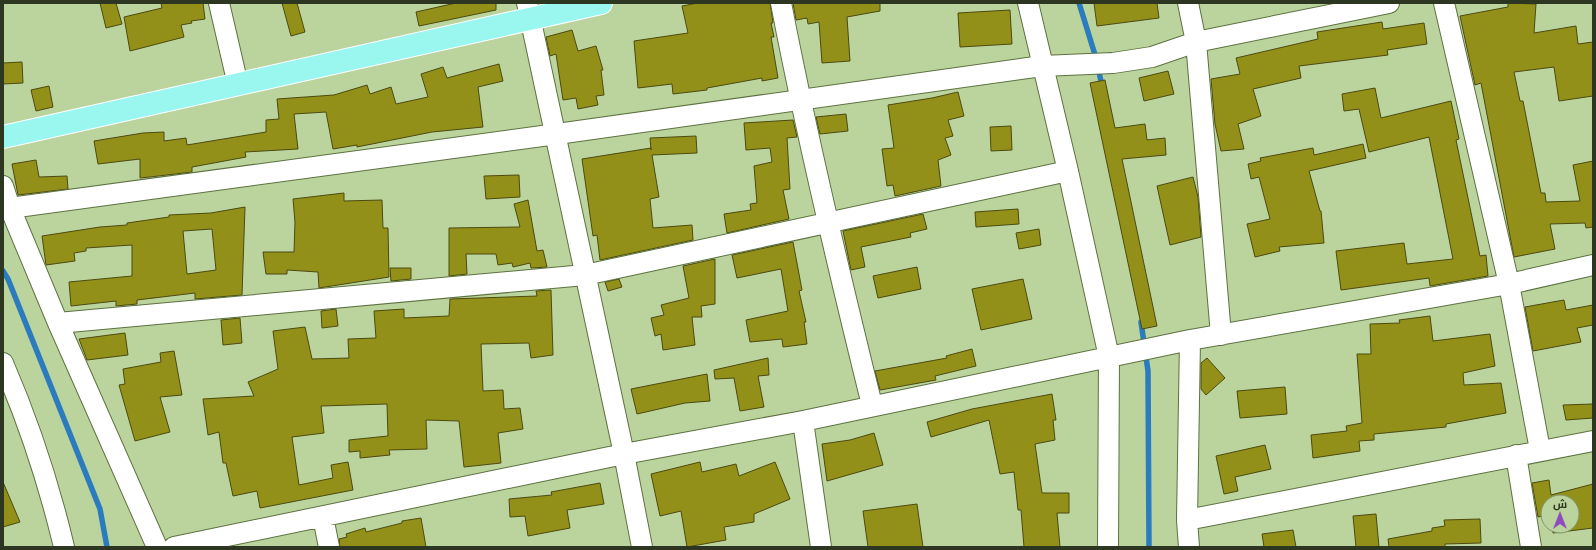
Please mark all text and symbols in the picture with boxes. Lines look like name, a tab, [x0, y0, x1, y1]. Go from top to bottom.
north arrow	[1540, 494, 1580, 534]
text: ش	[1553, 498, 1567, 511]

